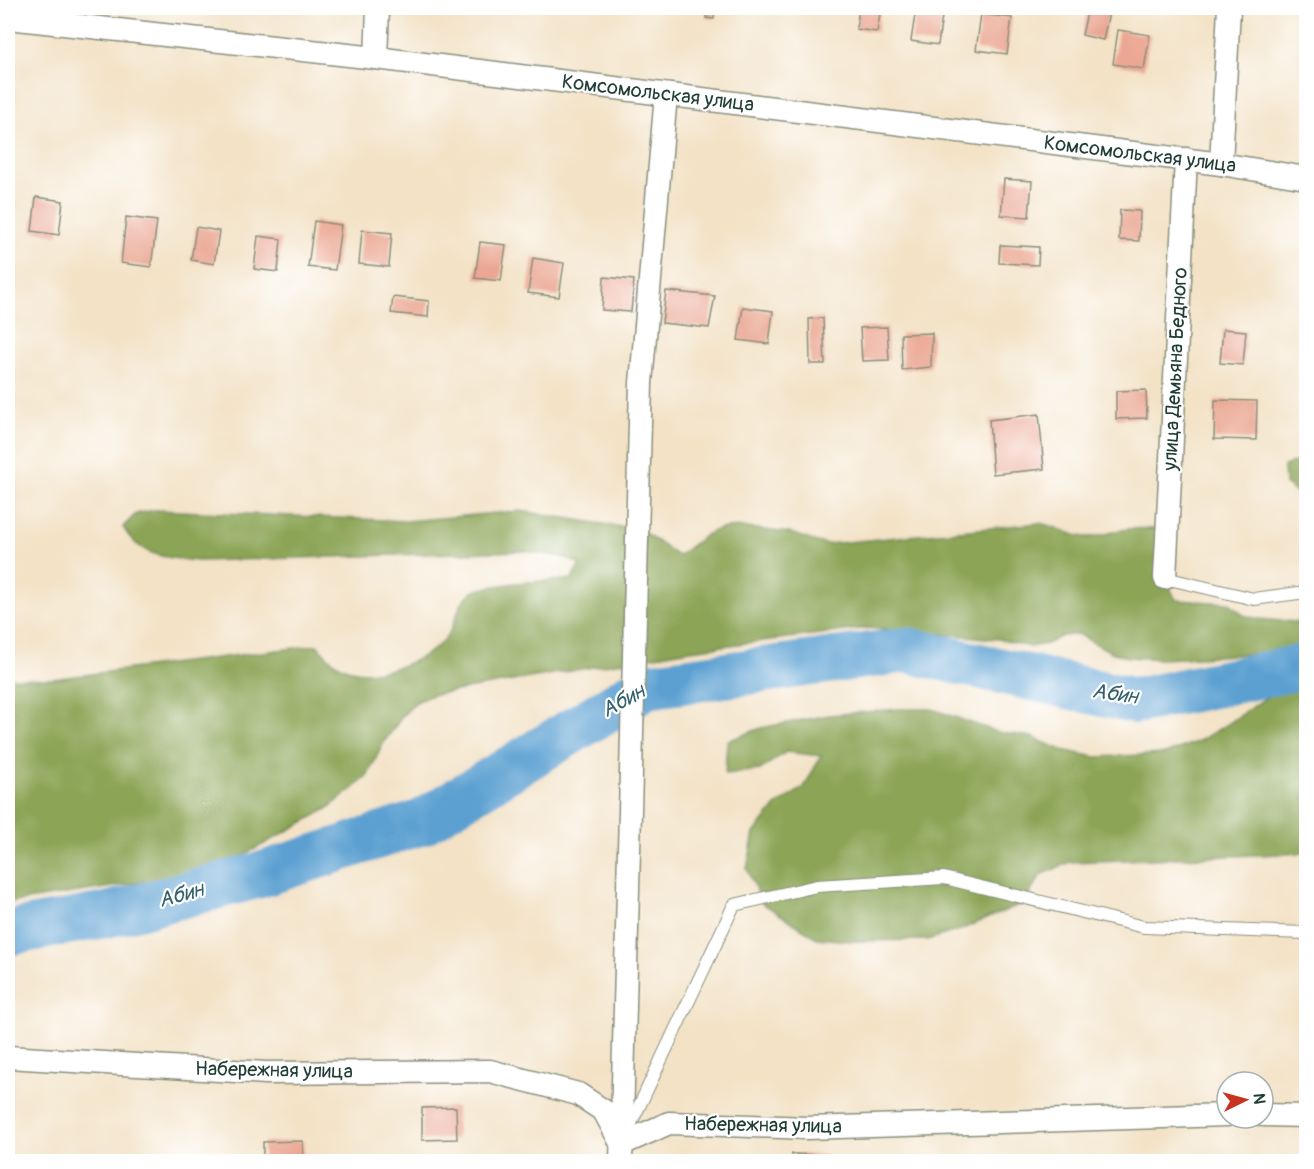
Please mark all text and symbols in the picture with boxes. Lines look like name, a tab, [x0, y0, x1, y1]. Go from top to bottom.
street label: Комсомольская улица	[561, 69, 755, 117]
street label: Комсомольская улица	[1043, 130, 1237, 178]
street label: улица Демьяна Бедного	[1157, 266, 1193, 472]
water label: Абин	[597, 677, 652, 724]
water label: Абин	[1091, 677, 1142, 711]
water label: Абин	[156, 875, 209, 914]
street label: Набережная улица	[195, 1056, 353, 1084]
north arrow	[1215, 1070, 1275, 1130]
text: N	[1249, 1093, 1269, 1105]
street label: Набережная улица	[684, 1111, 842, 1139]

